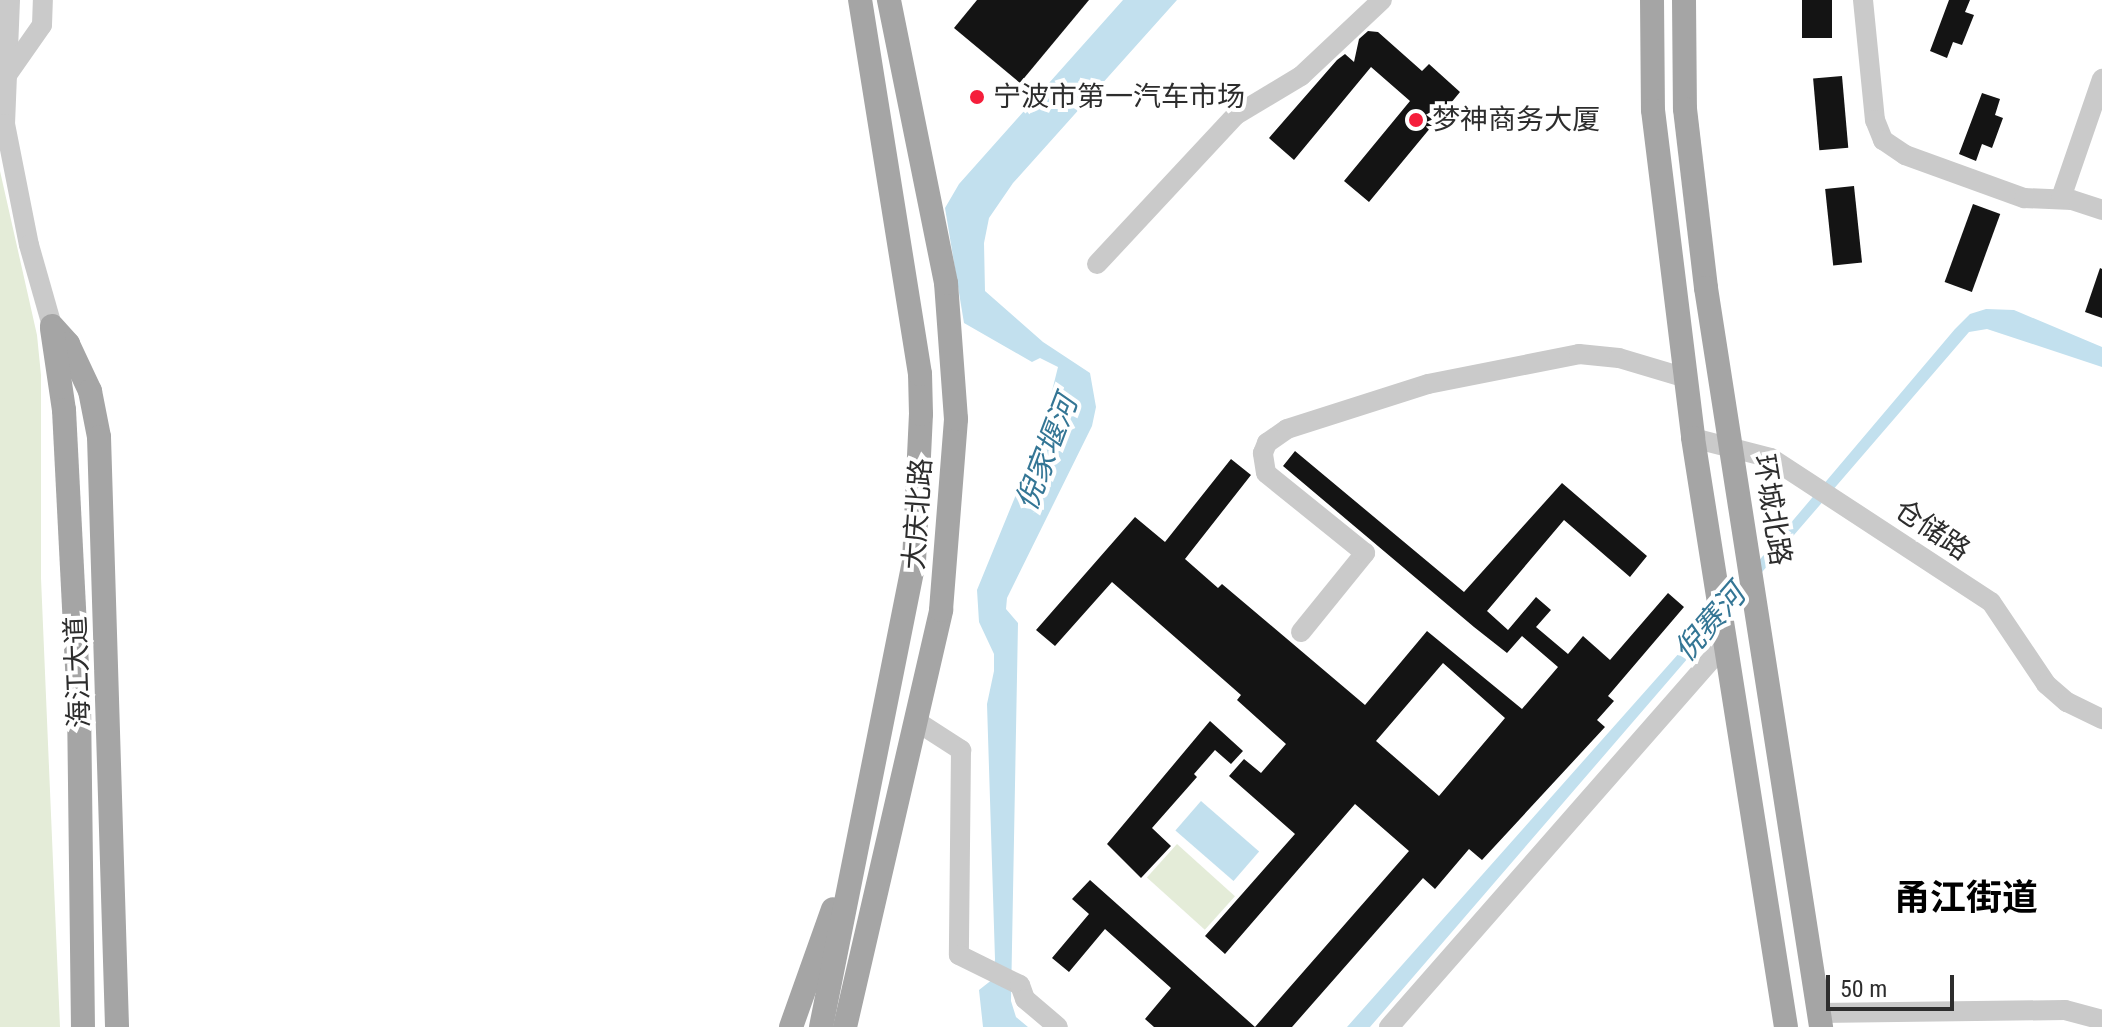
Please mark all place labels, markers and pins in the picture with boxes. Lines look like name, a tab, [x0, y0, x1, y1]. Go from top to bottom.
place label: 宁波市第一汽车市场	[993, 80, 1245, 114]
marker: 宁波市第一汽车市场	[968, 88, 986, 106]
place label: 梦神商务大厦	[1432, 103, 1600, 137]
marker: 梦神商务大厦	[1407, 111, 1425, 129]

